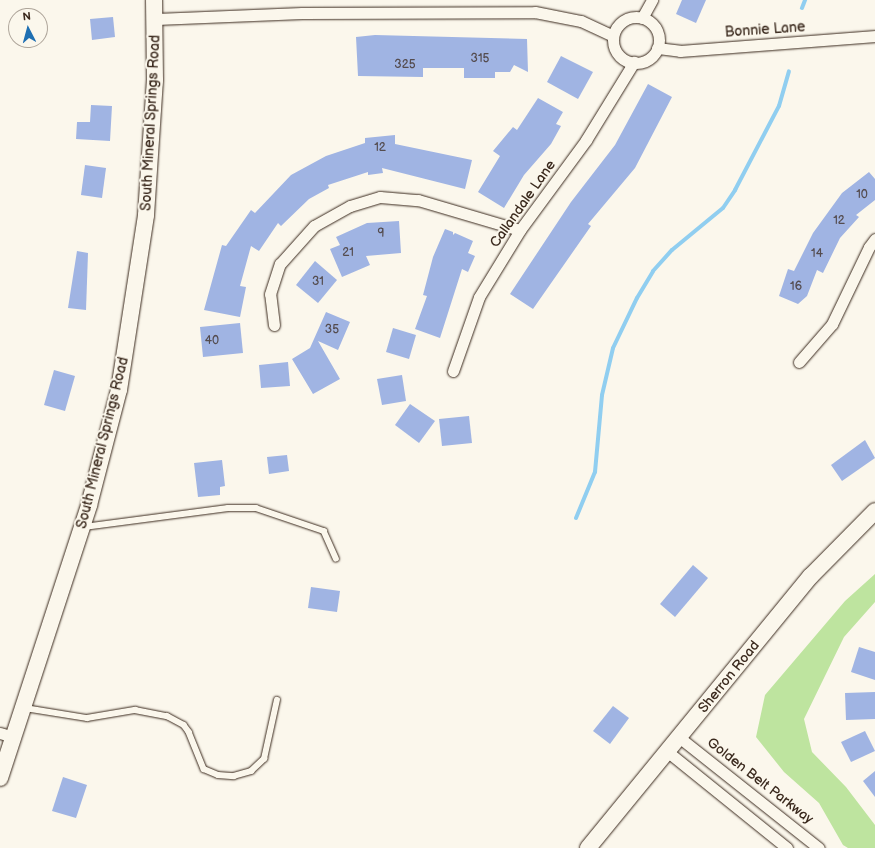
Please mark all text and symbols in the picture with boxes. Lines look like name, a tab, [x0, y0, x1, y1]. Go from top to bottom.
north arrow	[8, 8, 48, 48]
text: N	[22, 10, 32, 23]
street label: Bonnie Lane	[724, 19, 806, 41]
street label: South Mineral Springs Road	[138, 34, 164, 212]
house number: 315	[471, 52, 489, 66]
house number: 325	[394, 58, 416, 72]
house number: 12	[374, 141, 386, 155]
street label: Callandale Lane	[487, 157, 559, 251]
house number: 10	[856, 188, 868, 202]
house number: 12	[833, 214, 845, 228]
house number: 9	[378, 227, 384, 241]
house number: 21	[342, 246, 354, 260]
house number: 14	[811, 247, 823, 261]
house number: 31	[312, 275, 324, 289]
house number: 16	[790, 280, 802, 294]
house number: 35	[325, 323, 339, 337]
house number: 40	[205, 334, 219, 348]
street label: South Mineral Springs Road	[73, 355, 133, 531]
street label: Sherron Road	[695, 638, 763, 716]
street label: Golden Belt Parkway	[704, 734, 816, 828]

